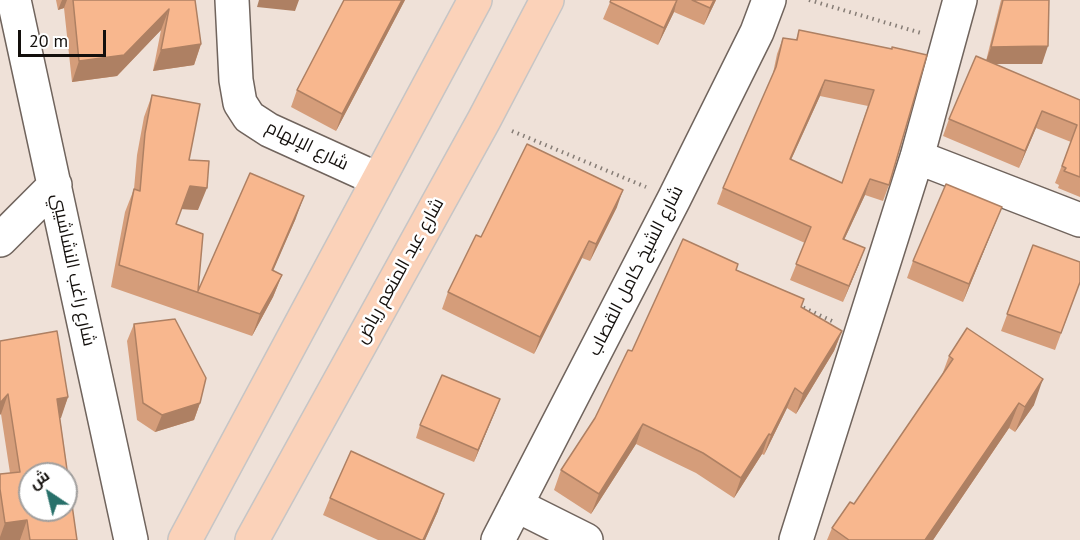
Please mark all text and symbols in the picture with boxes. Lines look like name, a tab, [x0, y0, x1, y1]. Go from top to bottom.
scale bar	[21, 18, 110, 56]
text: 20 m	[29, 29, 68, 52]
street label: شارع الإلهام	[262, 117, 352, 175]
street label: شارع الشيخ كامل القصاب	[584, 182, 688, 360]
street label: شارع راغب النشاشيبي	[46, 192, 100, 348]
street label: شارع عبد المنعم رياض	[351, 194, 449, 348]
north arrow	[18, 462, 78, 522]
text: ش	[25, 465, 53, 493]

